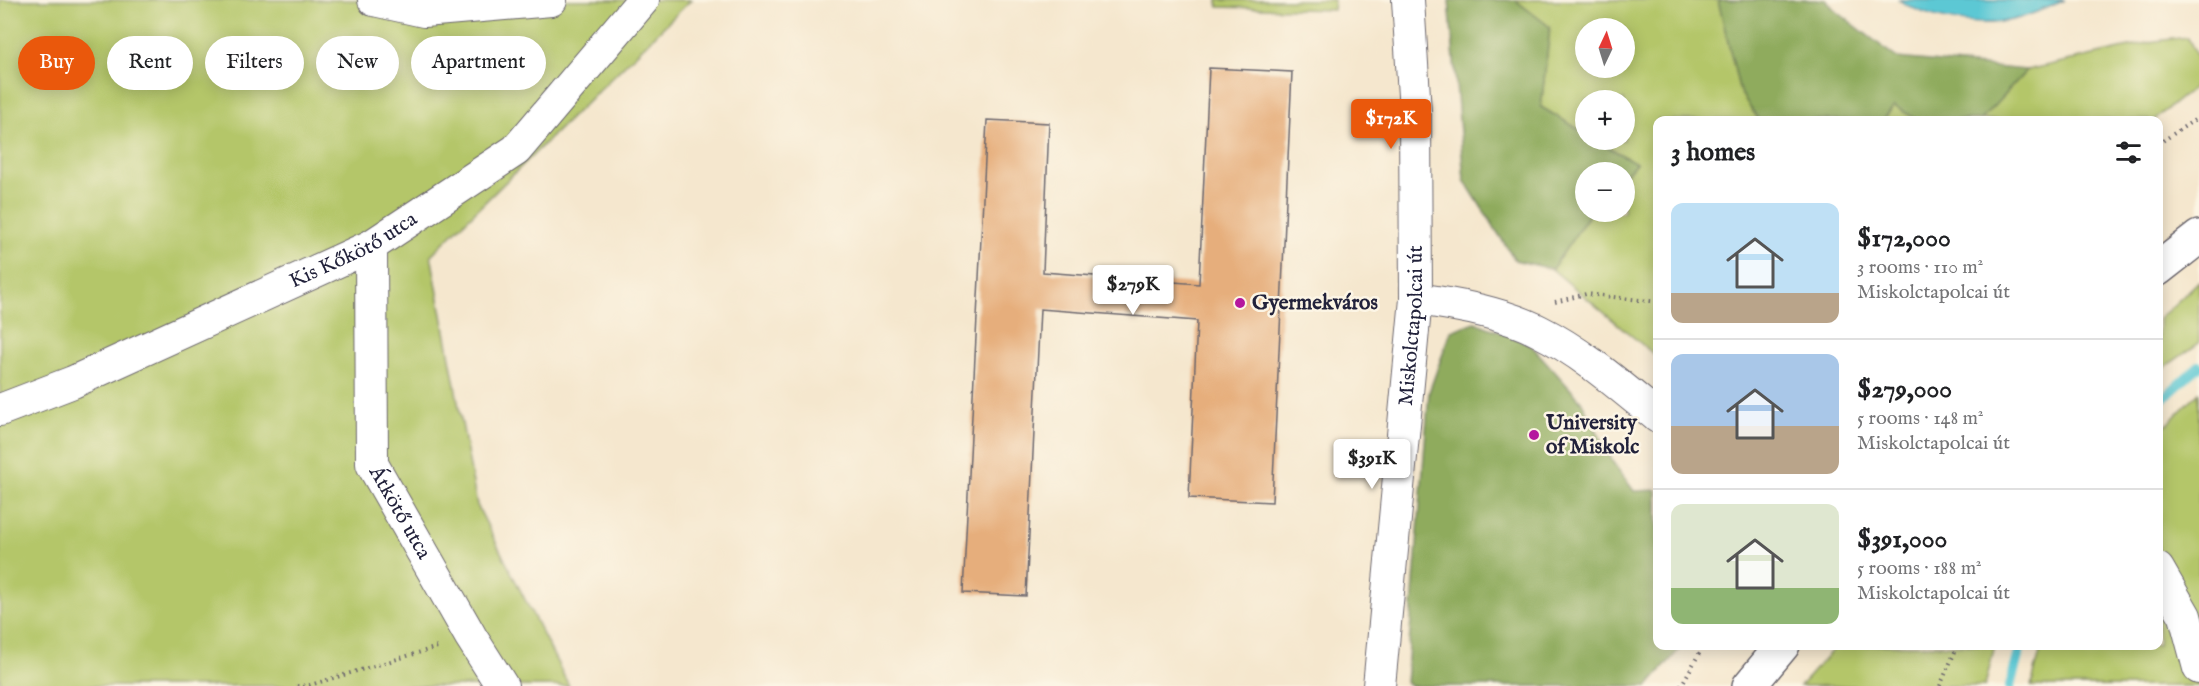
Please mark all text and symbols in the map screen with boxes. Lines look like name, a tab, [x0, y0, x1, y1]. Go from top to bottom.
north arrow	[1575, 18, 1635, 78]
map controls	[1575, 18, 1635, 222]
chip: Buy	[18, 36, 95, 90]
chip: Rent	[107, 36, 193, 90]
chip: Filters	[205, 36, 304, 90]
chip: New	[316, 36, 399, 90]
chip: Apartment	[411, 36, 546, 90]
button: +	[1575, 90, 1635, 150]
pin: $172K	[1349, 99, 1433, 150]
text: $172K	[1365, 106, 1417, 131]
text: 3 homes	[1671, 136, 1755, 169]
icon: filters	[2112, 136, 2145, 169]
button: −	[1575, 162, 1635, 222]
street label: Kis Kőkötő utca	[285, 205, 423, 295]
text: $172,000	[1857, 222, 1951, 255]
icon: home	[1719, 227, 1791, 299]
street label: Miskolctapolcai út	[1392, 245, 1430, 407]
text: 3 rooms · 110 m²	[1857, 255, 1983, 280]
pin: $279K	[1091, 265, 1175, 316]
text: $279K	[1107, 272, 1159, 297]
text: Miskolctapolcai út	[1857, 280, 2010, 305]
place label: Gyermekváros	[1252, 290, 1378, 317]
marker: Gyermekváros	[1233, 296, 1247, 310]
text: $279,000	[1857, 373, 1952, 406]
icon: home	[1719, 378, 1791, 450]
text: 5 rooms · 148 m²	[1857, 406, 1984, 431]
place label: University of Miskolc	[1545, 410, 1639, 461]
marker: University of Miskolc	[1527, 428, 1541, 442]
text: Miskolctapolcai út	[1857, 431, 2010, 456]
pin: $391K	[1330, 439, 1414, 490]
text: $391K	[1347, 446, 1397, 471]
street label: Átkötő utca	[362, 460, 438, 565]
text: $391,000	[1857, 523, 1947, 556]
icon: home	[1719, 528, 1791, 600]
text: 5 rooms · 188 m²	[1857, 556, 1982, 581]
text: Miskolctapolcai út	[1857, 581, 2010, 606]

